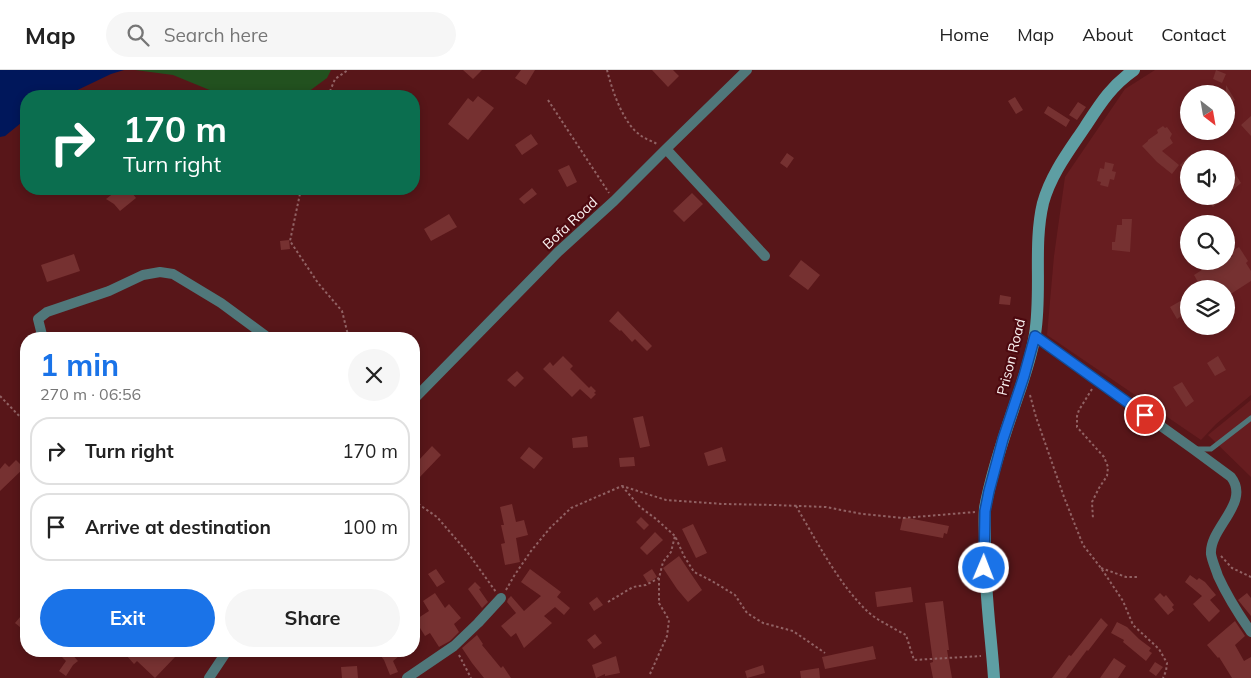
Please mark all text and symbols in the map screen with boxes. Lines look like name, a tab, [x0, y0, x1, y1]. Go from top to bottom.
search box	[106, 12, 456, 57]
text: Map	[25, 20, 76, 50]
icon: search	[124, 21, 152, 49]
text: Search here	[164, 23, 268, 47]
text: Home	[939, 23, 989, 46]
text: Map	[1017, 23, 1054, 46]
text: About	[1082, 23, 1133, 46]
text: Contact	[1161, 23, 1226, 46]
north arrow	[1180, 85, 1235, 140]
map controls	[1180, 85, 1235, 335]
text: 170 m	[123, 107, 227, 151]
icon: right	[40, 110, 105, 175]
text: Turn right	[123, 150, 221, 178]
button: sound	[1180, 150, 1235, 205]
street label: Bofa Road	[539, 193, 601, 253]
button: search	[1180, 215, 1235, 270]
button: layers	[1180, 280, 1235, 335]
street label: Prison Road	[993, 317, 1029, 397]
text: 1 min	[40, 346, 119, 384]
button: close	[348, 349, 400, 401]
text: 270 m · 06:56	[40, 384, 141, 404]
pin	[1124, 394, 1166, 436]
icon: arrive	[1131, 401, 1159, 429]
icon: right	[42, 437, 70, 465]
text: Turn right	[85, 439, 174, 463]
text: 170 m	[342, 439, 398, 463]
icon: arrive	[42, 513, 70, 541]
text: Arrive at destination	[85, 515, 271, 539]
text: 100 m	[342, 515, 398, 539]
position arrow	[957, 541, 1009, 593]
button: Exit	[40, 589, 215, 647]
button: Share	[225, 589, 400, 647]

